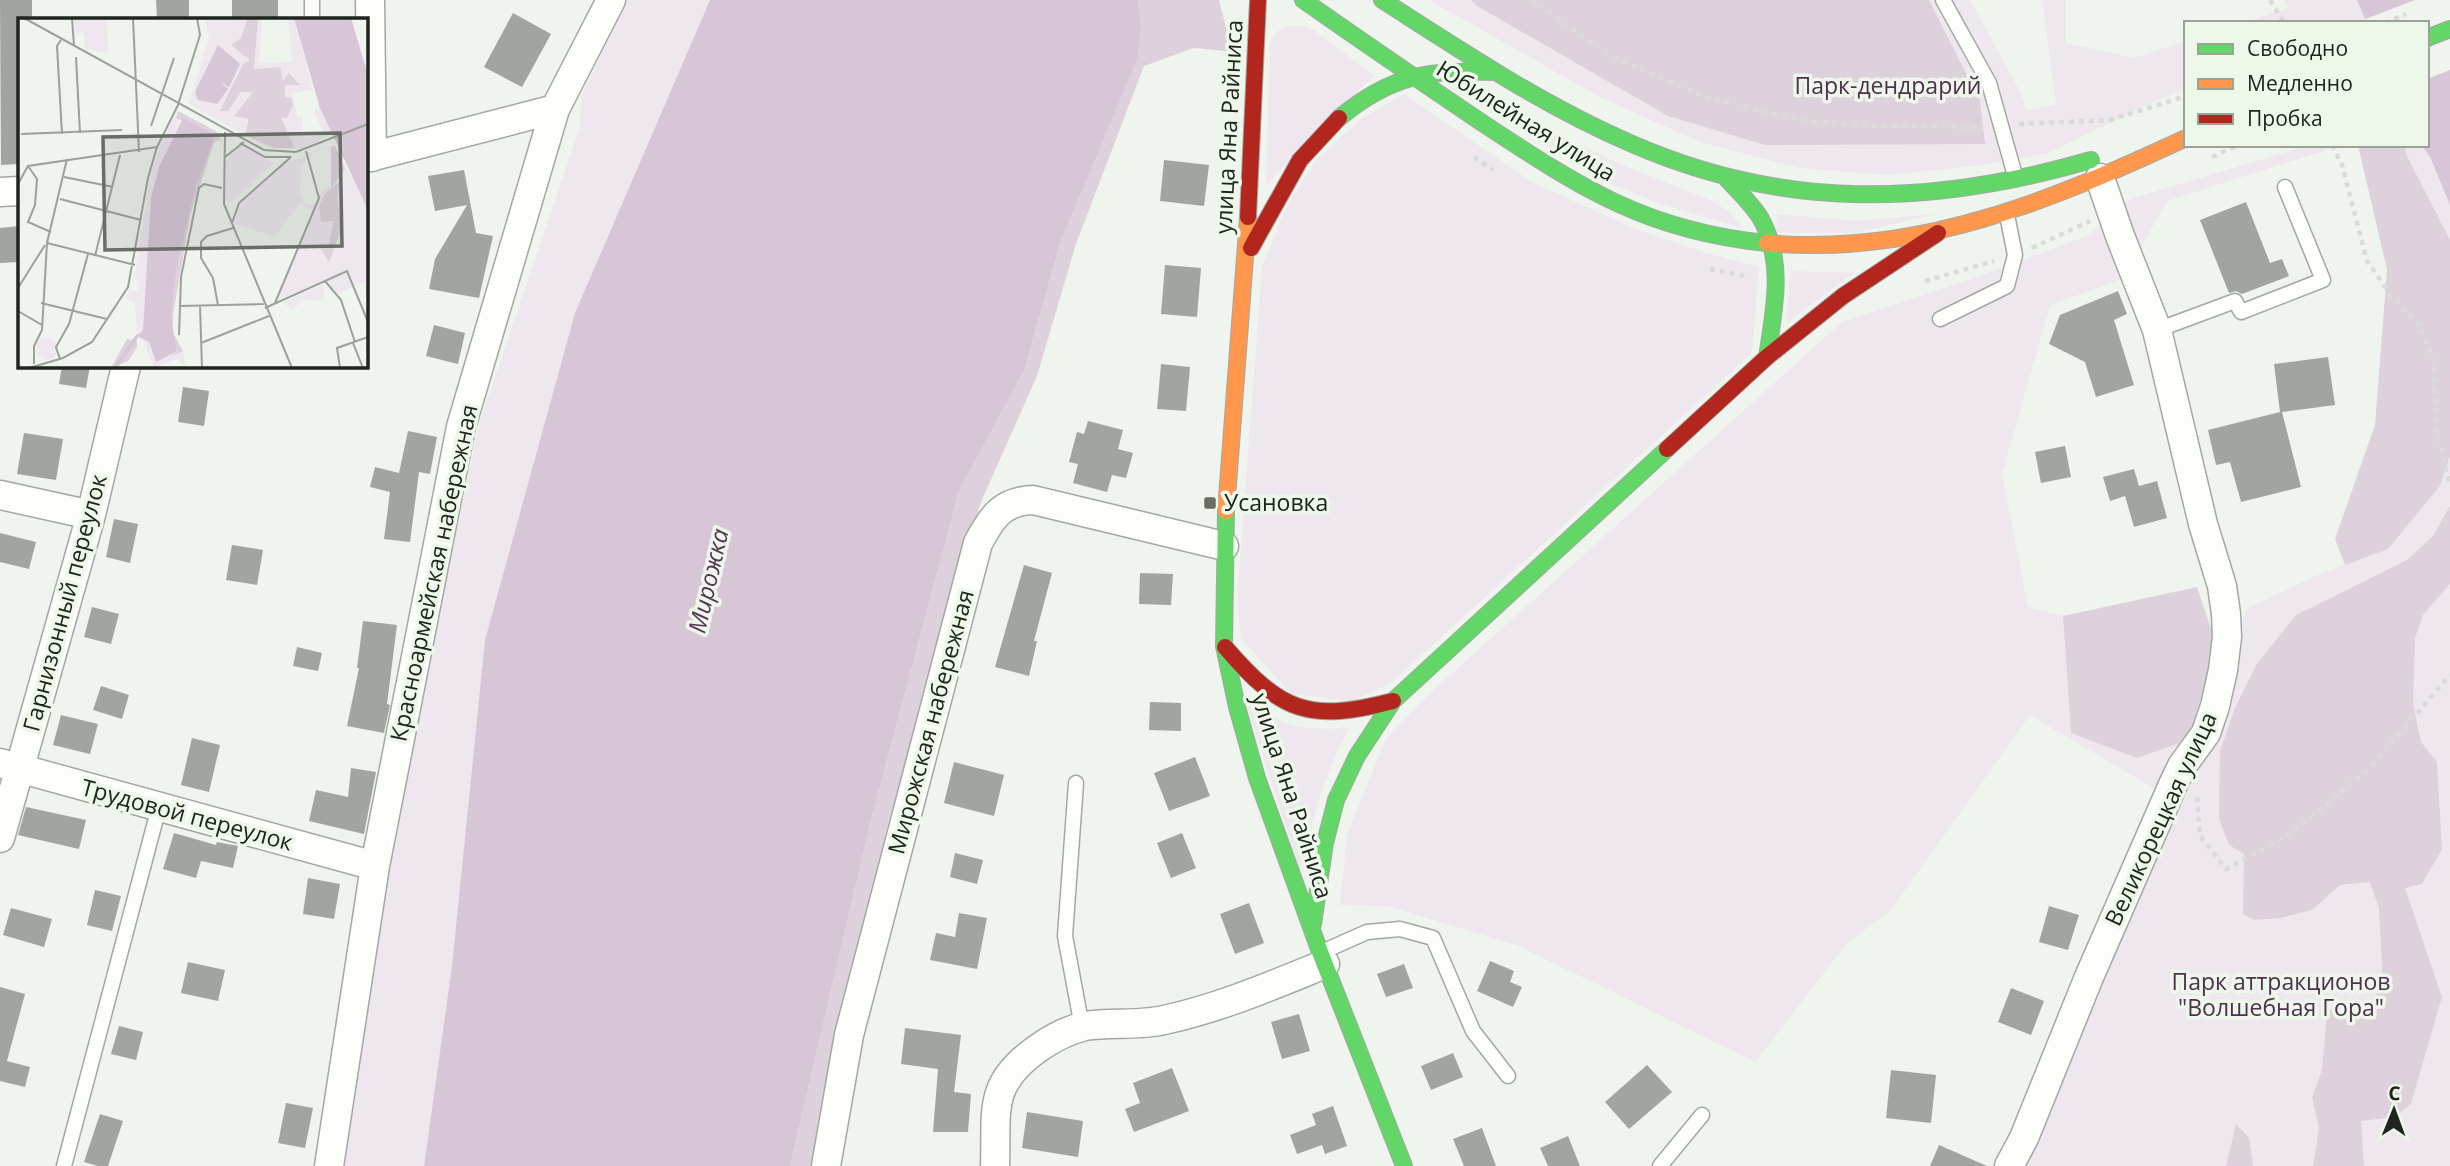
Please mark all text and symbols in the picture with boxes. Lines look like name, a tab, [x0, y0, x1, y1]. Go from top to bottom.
inset map	[18, 18, 368, 368]
street label: улица Яна Райниса	[1206, 19, 1250, 235]
legend	[2184, 21, 2429, 147]
text: Свободно	[2247, 34, 2348, 62]
street label: Юбилейная улица	[1431, 52, 1622, 188]
park label: Парк-дендрарий	[1795, 69, 1981, 101]
text: Медленно	[2247, 69, 2353, 97]
text: Пробка	[2247, 104, 2323, 132]
street label: Красноармейская набережная	[382, 401, 484, 744]
street label: Гарнизонный переулок	[14, 471, 114, 735]
place label: Усановка	[1224, 486, 1328, 518]
marker: Усановка	[1202, 495, 1218, 511]
water label: Мирожка	[680, 525, 736, 636]
street label: Мирожская набережная	[879, 586, 981, 857]
street label: улица Яна Райниса	[1245, 689, 1341, 903]
street label: Великорецкая улица	[2096, 706, 2224, 931]
street label: Трудовой переулок	[78, 770, 297, 858]
park label: Парк аттракционов "Волшебная Гора"	[2171, 965, 2391, 1023]
north arrow	[2359, 1075, 2429, 1145]
text: С	[2388, 1080, 2401, 1106]

